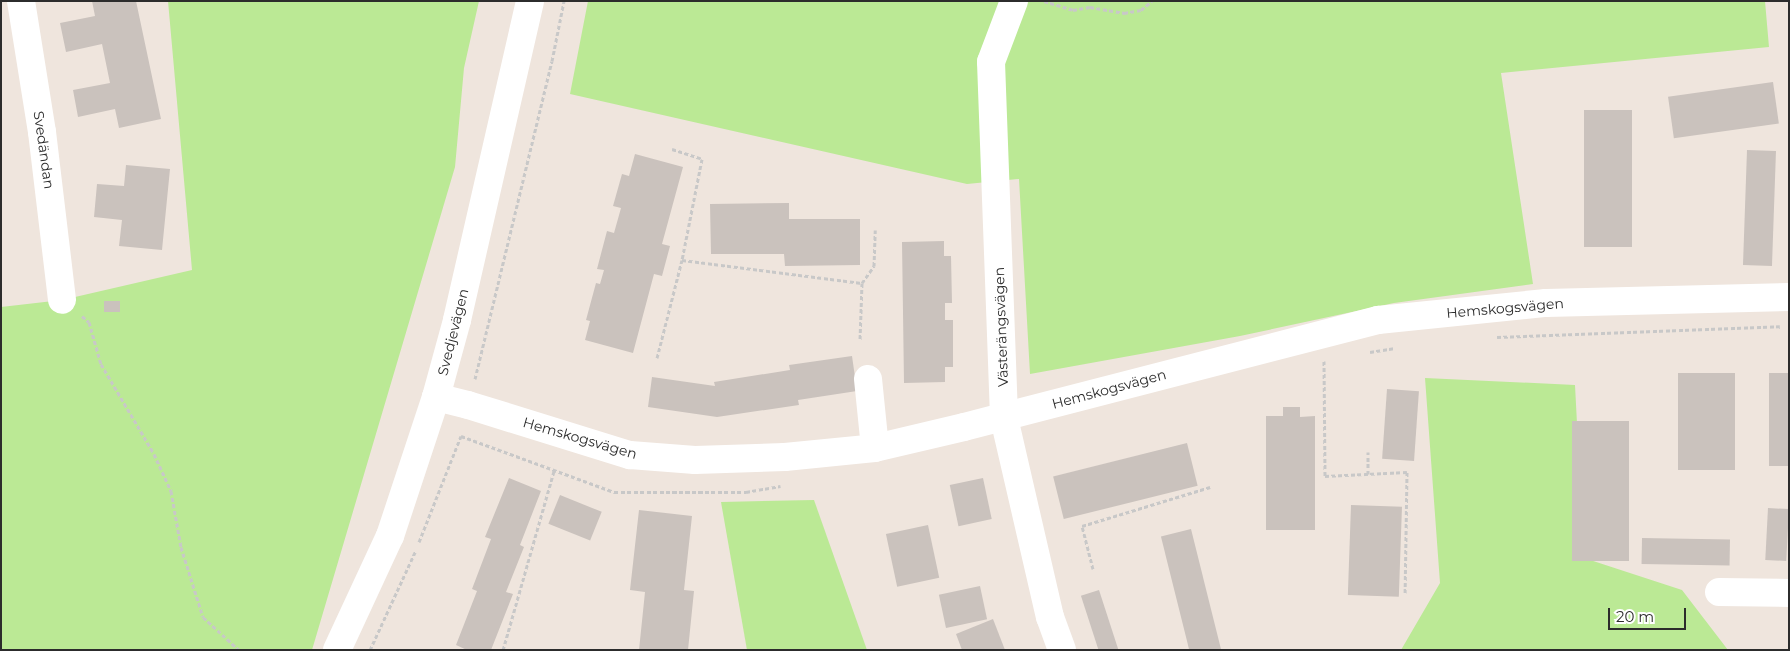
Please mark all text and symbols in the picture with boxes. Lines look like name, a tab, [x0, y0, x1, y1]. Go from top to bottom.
street label: Svedändan	[30, 110, 58, 190]
street label: Västerängsvägen	[991, 267, 1011, 387]
street label: Svedjevägen	[434, 287, 472, 377]
street label: Hemskogsvägen	[1446, 295, 1564, 321]
street label: Hemskogsvägen	[1050, 366, 1168, 412]
street label: Hemskogsvägen	[521, 414, 639, 462]
scale bar	[1610, 598, 1688, 630]
text: 20 m	[1616, 607, 1654, 626]

